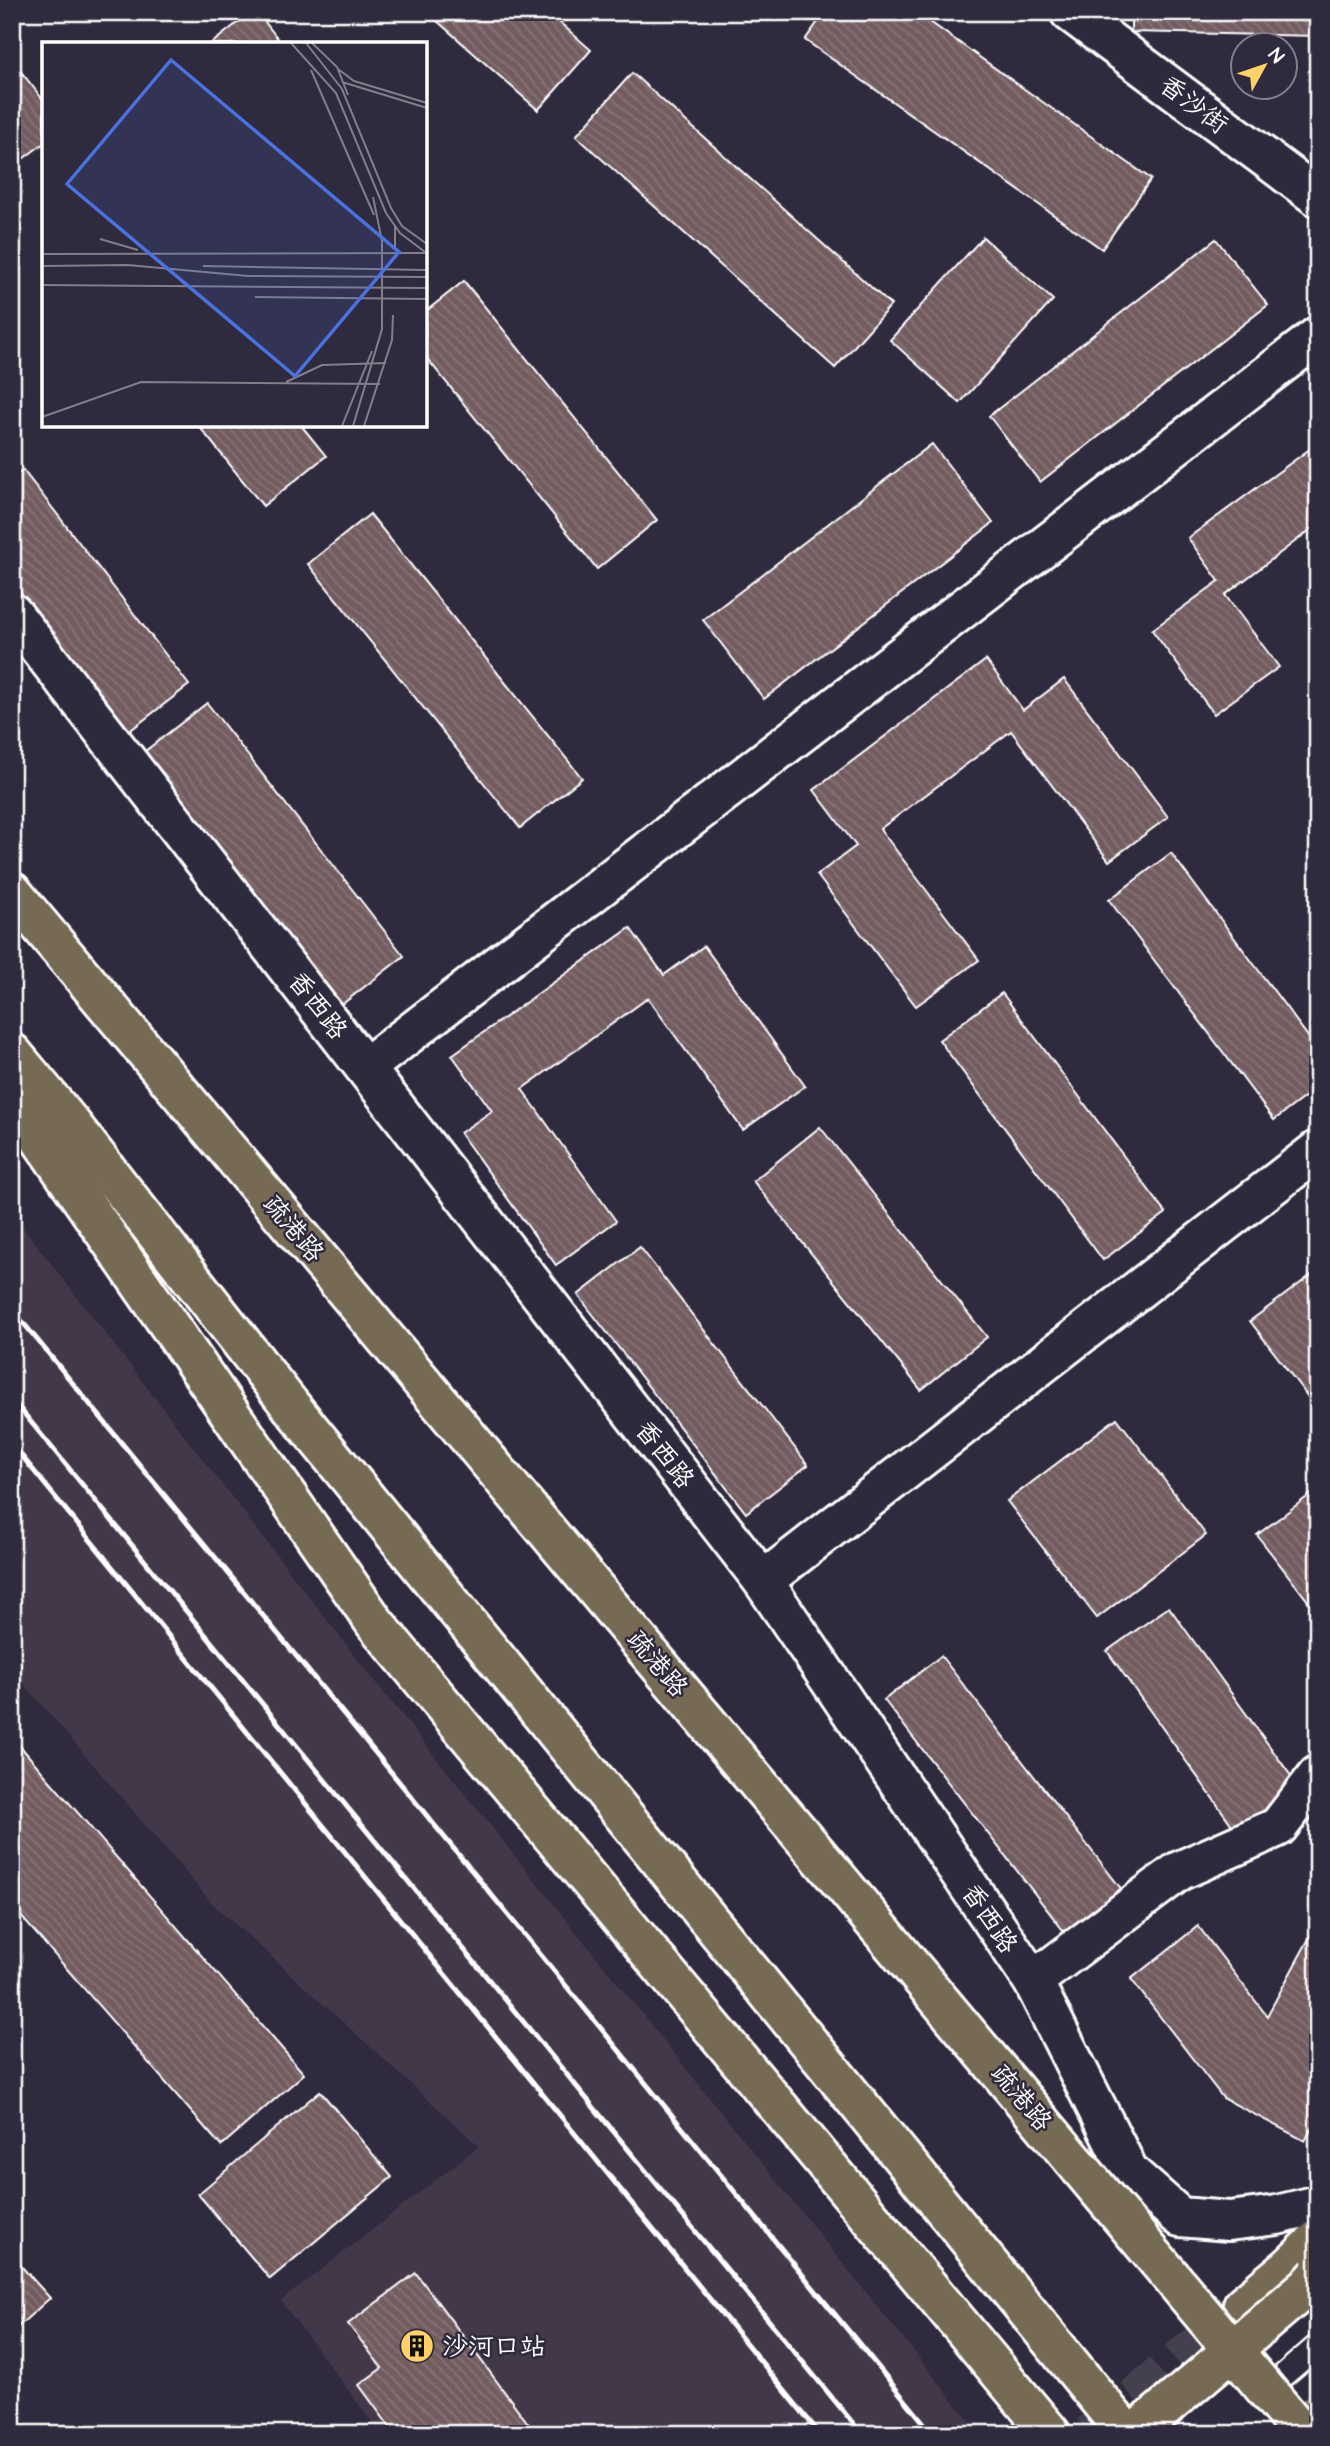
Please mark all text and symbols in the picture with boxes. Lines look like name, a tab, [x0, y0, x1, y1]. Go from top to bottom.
north arrow	[1228, 32, 1298, 102]
inset map	[42, 42, 427, 427]
text: N	[1262, 43, 1290, 69]
street label: 香沙街	[1151, 67, 1235, 143]
street label: 香西路	[279, 964, 355, 1047]
street label: 疏港路	[254, 1187, 332, 1270]
street label: 香西路	[626, 1413, 702, 1496]
street label: 疏港路	[618, 1622, 696, 1705]
street label: 香西路	[952, 1876, 1026, 1961]
street label: 疏港路	[982, 2056, 1060, 2139]
building icon: 沙河口站	[398, 2327, 436, 2365]
place label: 沙河口站	[442, 2329, 546, 2365]

